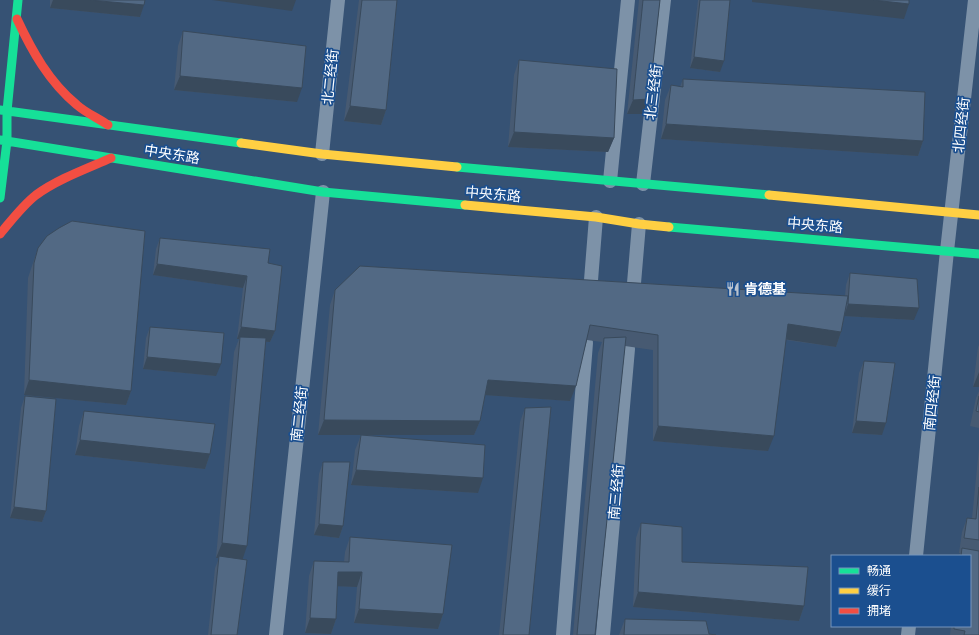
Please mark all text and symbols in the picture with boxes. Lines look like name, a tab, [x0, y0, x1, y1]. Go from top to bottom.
street label: 北二经街	[319, 48, 341, 106]
street label: 北三经街	[642, 63, 664, 121]
street label: 北四经街	[950, 96, 972, 154]
street label: 中央东路	[143, 142, 201, 166]
street label: 中央东路	[464, 184, 522, 204]
street label: 中央东路	[786, 215, 844, 235]
restaurant icon: 肯德基	[725, 281, 741, 297]
place label: 肯德基	[744, 281, 786, 297]
street label: 南四经街	[921, 374, 943, 432]
street label: 南二经街	[288, 385, 310, 443]
street label: 南三经街	[606, 463, 626, 521]
legend	[831, 555, 971, 627]
text: 畅通	[867, 564, 891, 578]
text: 缓行	[867, 584, 891, 598]
text: 拥堵	[867, 604, 891, 618]

